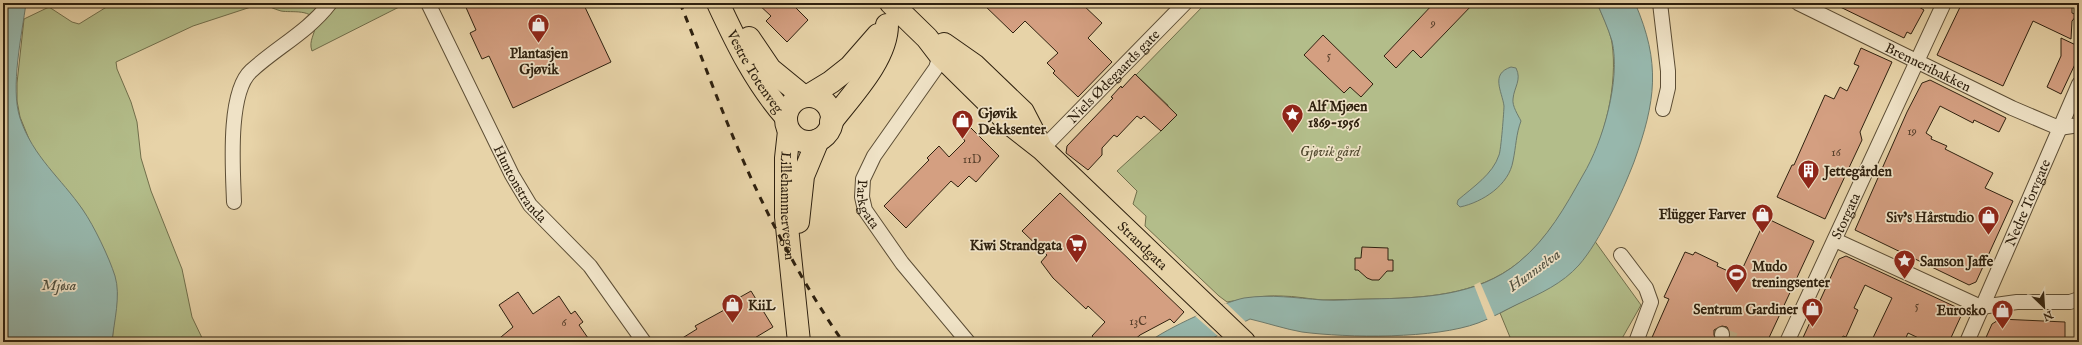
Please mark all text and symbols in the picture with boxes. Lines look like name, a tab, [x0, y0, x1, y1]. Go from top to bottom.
shop icon: Plantasjen Gjøvik	[526, 12, 552, 45]
house number: 9	[1429, 16, 1436, 31]
street label: Vestre Totenveg	[722, 26, 787, 118]
street label: Niels Ødegaards gate	[1064, 26, 1165, 128]
street label: Brenneribakken	[1882, 39, 1974, 97]
place label: Plantasjen Gjøvik	[510, 45, 569, 79]
house number: 5	[1327, 48, 1332, 63]
place label: Alf Mjøen 1869-1956	[1307, 98, 1368, 132]
place icon: Alf Mjøen 1869-1956	[1279, 101, 1305, 134]
place label: Gjøvik Dekksenter	[978, 105, 1047, 139]
shop icon: Gjøvik Dekksenter	[950, 108, 976, 141]
house number: 19	[1907, 124, 1917, 139]
street label: Huntonstranda	[489, 142, 551, 227]
park label: Gjøvik gård	[1300, 143, 1362, 162]
house number: 16	[1831, 145, 1842, 160]
street label: Lillehammervegen	[776, 150, 798, 261]
house number: 11D	[963, 152, 982, 167]
street label: Nedre Torvgate	[2002, 156, 2055, 249]
building icon: Jettegården	[1796, 158, 1822, 191]
place label: Jettegården	[1822, 163, 1893, 181]
street label: Parkgata	[852, 179, 884, 233]
street label: Storgata	[1828, 189, 1865, 242]
shop icon: Flügger Farver	[1749, 201, 1775, 234]
shop icon: Siv's Hårstudio	[1976, 204, 2002, 237]
place label: Flügger Farver	[1659, 206, 1747, 224]
place label: Siv's Hårstudio	[1886, 209, 1974, 227]
street label: Strandgata	[1113, 218, 1172, 275]
supermarket icon: Kiwi Strandgata	[1064, 232, 1090, 265]
place label: Kiwi Strandgata	[970, 237, 1063, 255]
water label: Hunnselva	[1504, 245, 1564, 296]
place icon: Samson Jaffe	[1892, 248, 1918, 281]
place label: Samson Jaffe	[1920, 253, 1994, 271]
place label: Mudo treningsenter	[1751, 258, 1831, 292]
sports icon: Mudo treningsenter	[1724, 261, 1750, 294]
water label: Mjøsa	[41, 276, 77, 295]
north arrow	[2024, 287, 2064, 327]
shop icon: KiiL	[719, 292, 745, 325]
shop icon: Sentrum Gardiner	[1800, 296, 1826, 329]
place label: KiiL	[748, 297, 777, 315]
shop icon: Eurosko	[1989, 297, 2015, 330]
house number: 5	[1915, 298, 1920, 313]
place label: Sentrum Gardiner	[1693, 301, 1799, 319]
place label: Eurosko	[1937, 302, 1986, 320]
text: N	[2040, 306, 2056, 324]
house number: 13C	[1129, 314, 1147, 329]
house number: 6	[561, 315, 567, 330]

